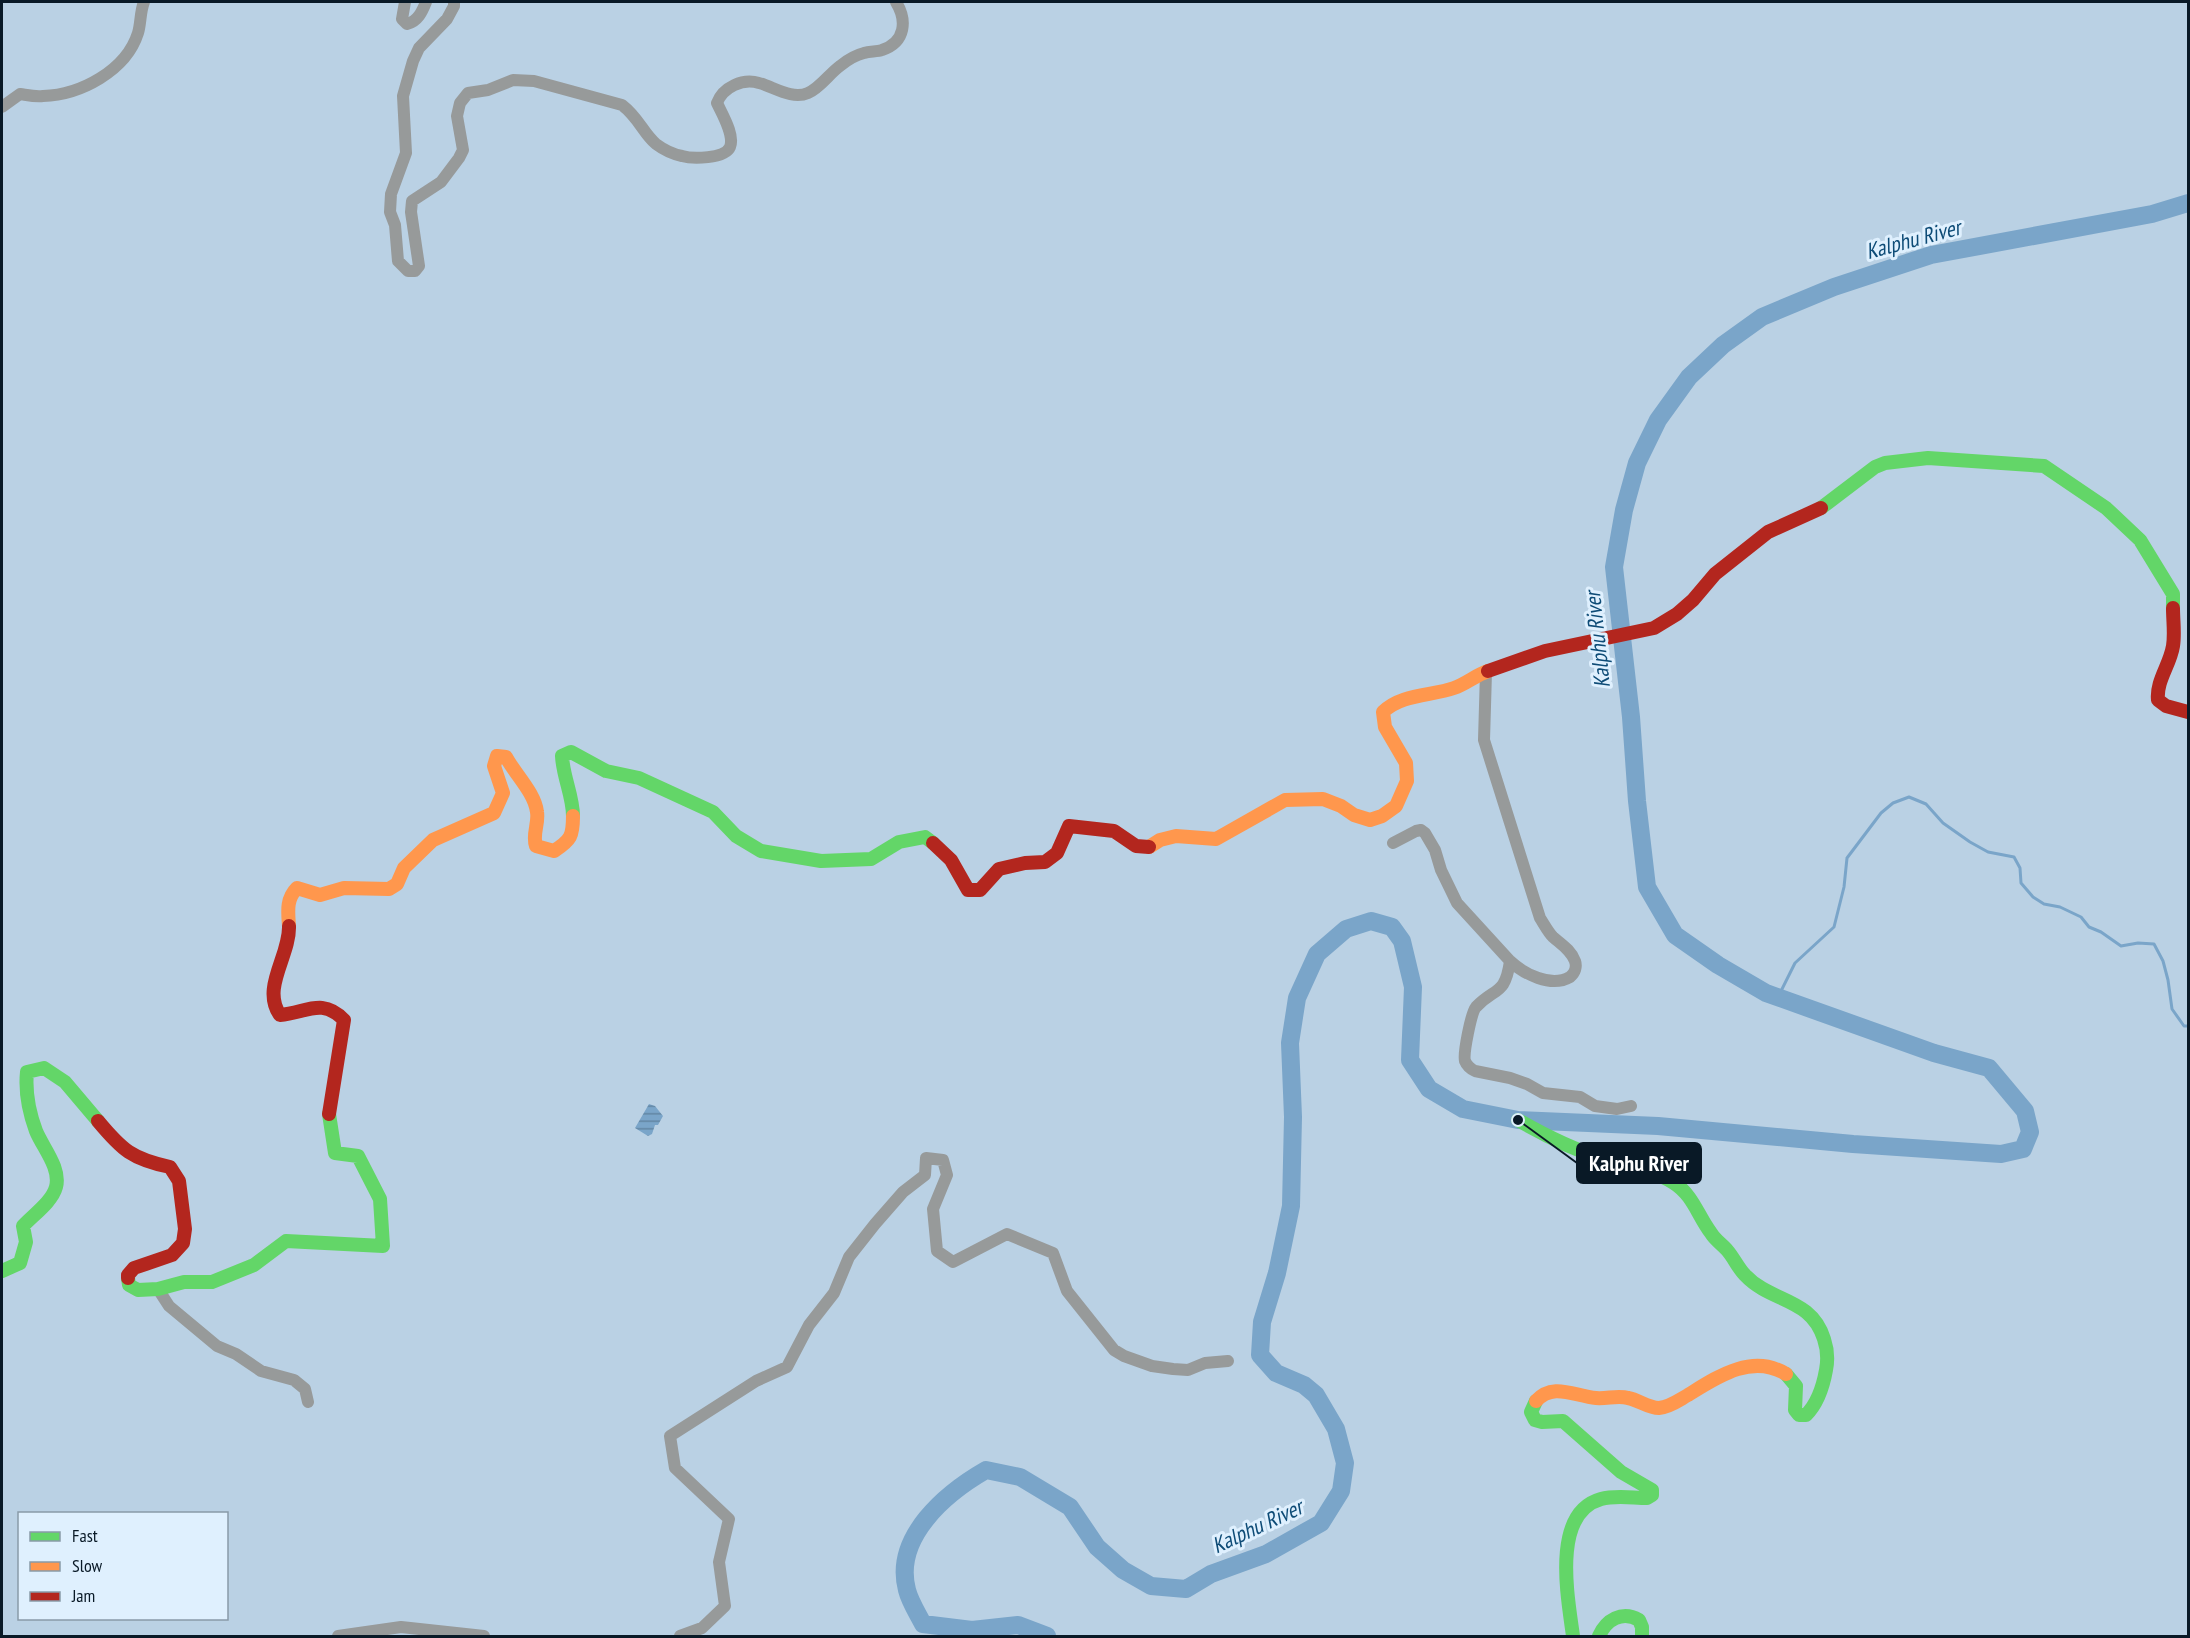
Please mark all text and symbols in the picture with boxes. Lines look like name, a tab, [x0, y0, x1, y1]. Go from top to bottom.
water label: Kalphu River	[1863, 212, 1966, 265]
water label: Kalphu River	[1578, 587, 1616, 690]
callout: Kalphu River	[1577, 1143, 1701, 1183]
text: Kalphu River	[1589, 1149, 1690, 1177]
water label: Kalphu River	[1207, 1492, 1309, 1559]
legend	[18, 1512, 228, 1620]
text: Fast	[72, 1524, 98, 1547]
text: Slow	[72, 1554, 103, 1577]
text: Jam	[71, 1584, 95, 1607]

